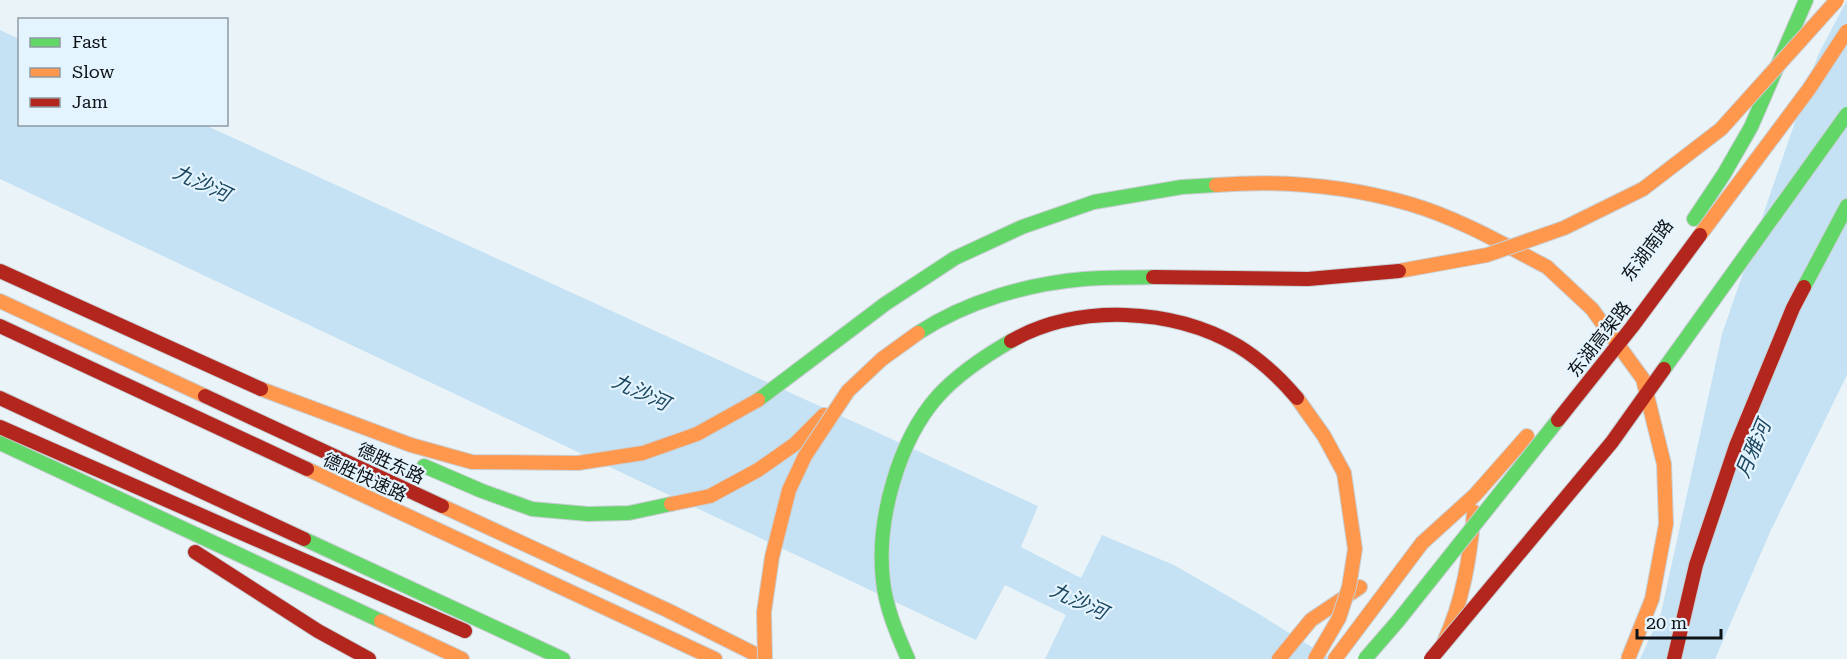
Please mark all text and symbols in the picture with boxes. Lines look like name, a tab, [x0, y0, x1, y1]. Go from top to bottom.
legend	[18, 18, 228, 126]
text: Fast	[72, 31, 107, 52]
text: Slow	[72, 61, 114, 82]
text: Jam	[72, 91, 108, 112]
water label: 九沙河	[170, 159, 238, 208]
street label: 东湖南路	[1617, 215, 1677, 285]
street label: 东湖高架路	[1563, 297, 1635, 381]
water label: 九沙河	[609, 368, 677, 417]
water label: 月雅河	[1730, 413, 1777, 481]
street label: 德胜东路	[354, 438, 428, 488]
street label: 德胜快速路	[320, 448, 410, 506]
water label: 九沙河	[1047, 577, 1115, 626]
scale bar	[1637, 602, 1721, 640]
text: 20 m	[1646, 612, 1687, 633]

